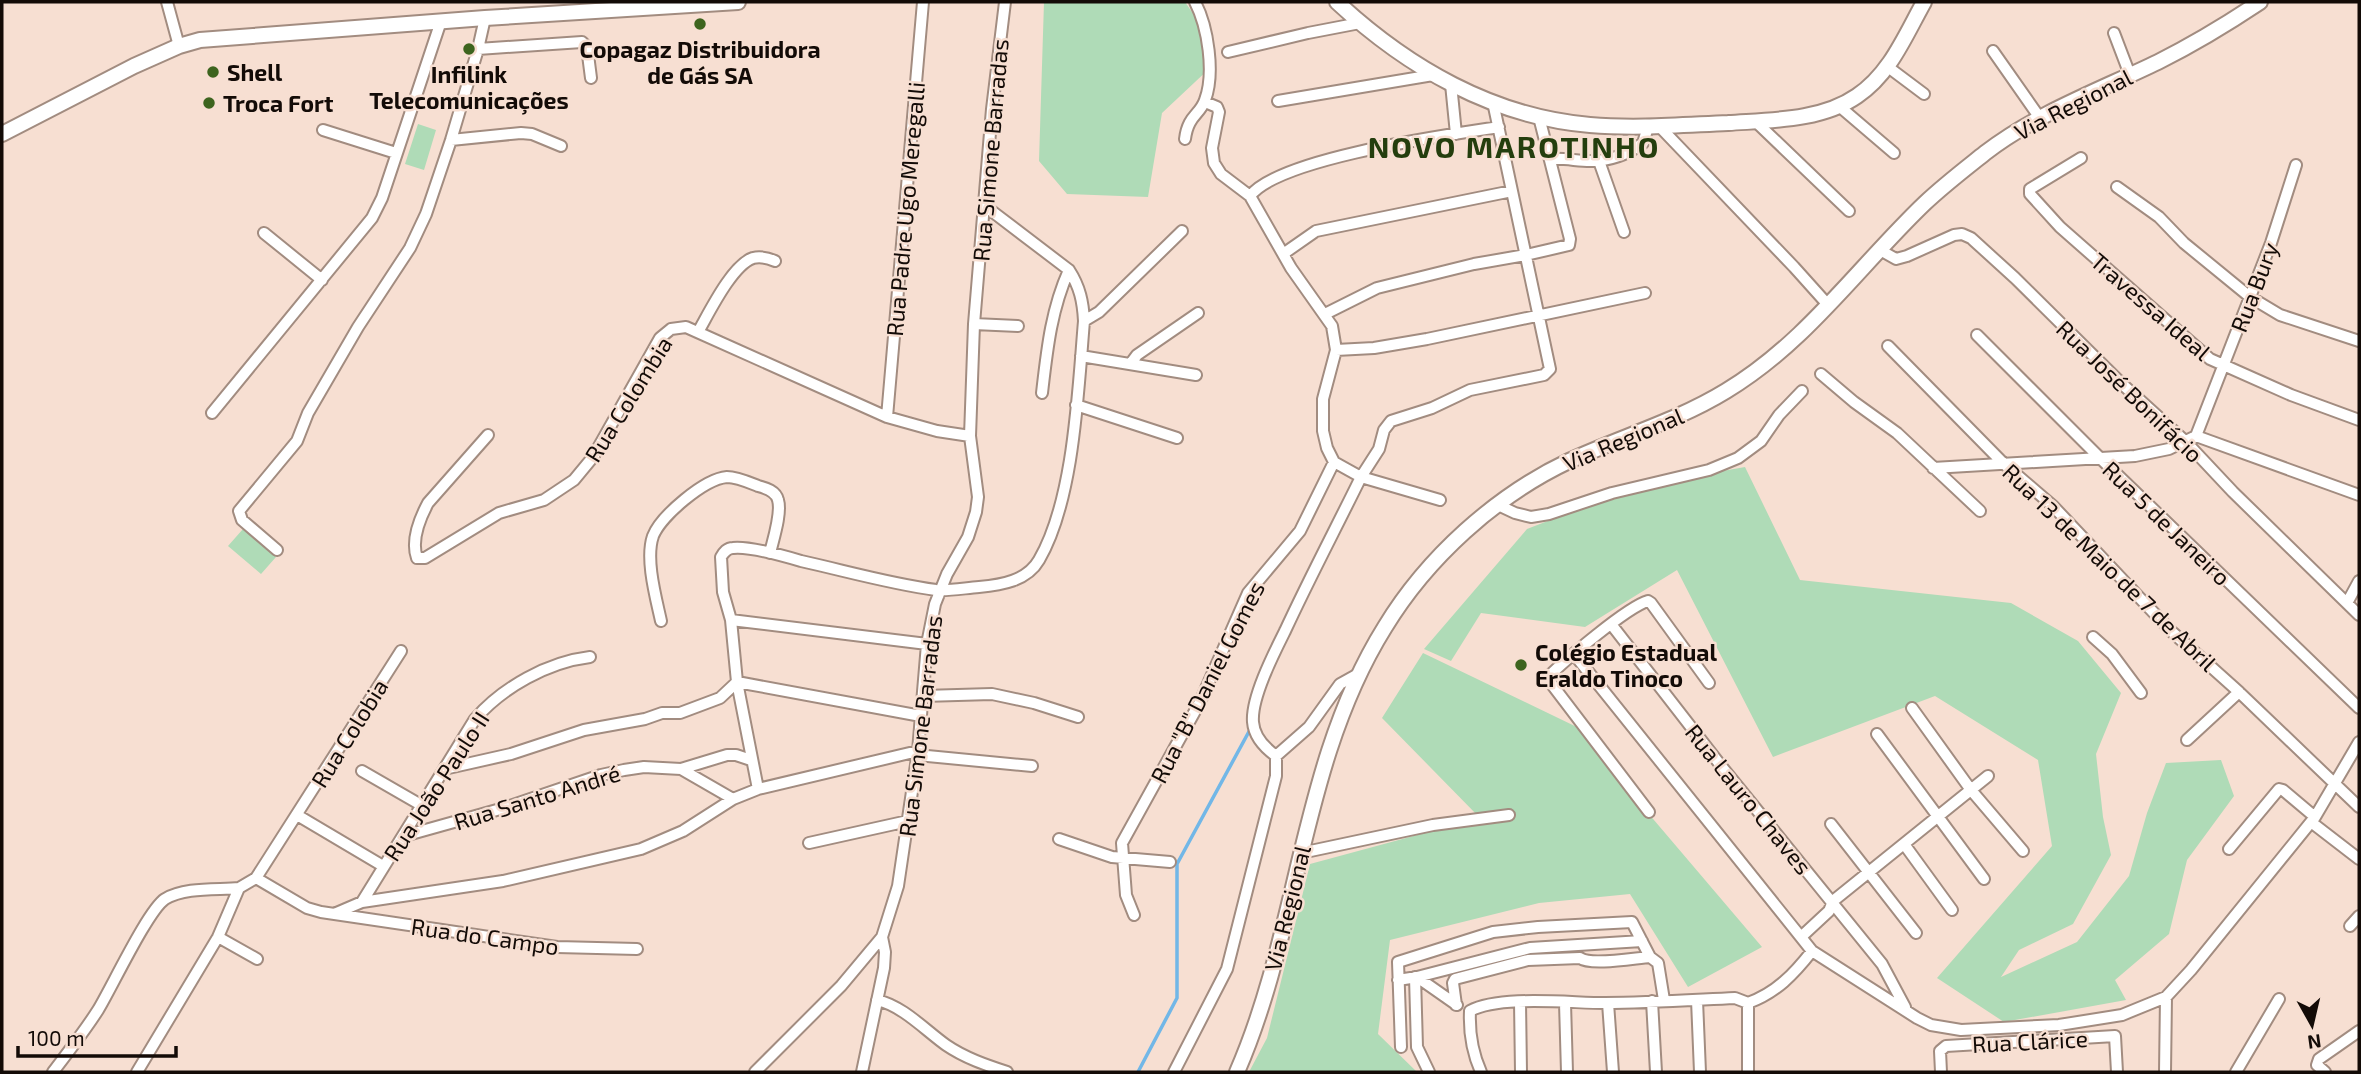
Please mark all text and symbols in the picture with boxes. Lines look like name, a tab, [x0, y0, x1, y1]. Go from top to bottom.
marker: Copagaz Distribuidora de Gás SA	[692, 16, 708, 32]
place label: Copagaz Distribuidora de Gás SA	[579, 35, 821, 89]
street label: Rua Simone Barradas	[966, 38, 1014, 262]
marker: Infilink Telecomunicações	[461, 41, 477, 57]
place label: Shell	[227, 58, 283, 86]
place label: Infilink Telecomunicações	[369, 60, 569, 115]
street label: Via Regional	[2009, 62, 2137, 146]
marker: Shell	[205, 64, 221, 80]
street label: Rua Padre Ugo Meregalli	[880, 81, 930, 337]
place label: Troca Fort	[223, 89, 333, 117]
marker: Troca Fort	[201, 95, 217, 111]
district label: NOVO MAROTINHO	[1368, 128, 1660, 164]
street label: Rua Bury	[2224, 238, 2284, 336]
street label: Travessa Ideal	[2085, 246, 2217, 366]
street label: Rua José Bonifácio	[2051, 314, 2209, 468]
street label: Rua Colombia	[578, 331, 678, 467]
street label: Via Regional	[1558, 401, 1688, 477]
street label: Rua 5 de Janeiro	[2097, 455, 2237, 591]
street label: Rua 13 de Maio de 7 de Abril	[1997, 457, 2223, 677]
street label: Rua "B" Daniel Gomes	[1144, 577, 1270, 787]
street label: Rua Simone Barradas	[893, 614, 947, 838]
place label: Colégio Estadual Eraldo Tinoco	[1535, 638, 1717, 692]
marker: Colégio Estadual Eraldo Tinoco	[1513, 657, 1529, 673]
street label: Rua Colobia	[305, 674, 393, 792]
street label: Rua João Paulo II	[377, 706, 495, 866]
street label: Rua Lauro Chaves	[1680, 718, 1818, 880]
street label: Rua Santo André	[450, 758, 624, 836]
street label: Via Regional	[1258, 842, 1316, 974]
street label: Rua do Campo	[409, 912, 561, 960]
north arrow	[2277, 990, 2347, 1060]
scale bar	[18, 1014, 175, 1058]
street label: Rua Clárice	[1971, 1024, 2089, 1058]
text: 100 m	[28, 1025, 85, 1050]
text: N	[2306, 1030, 2323, 1055]

